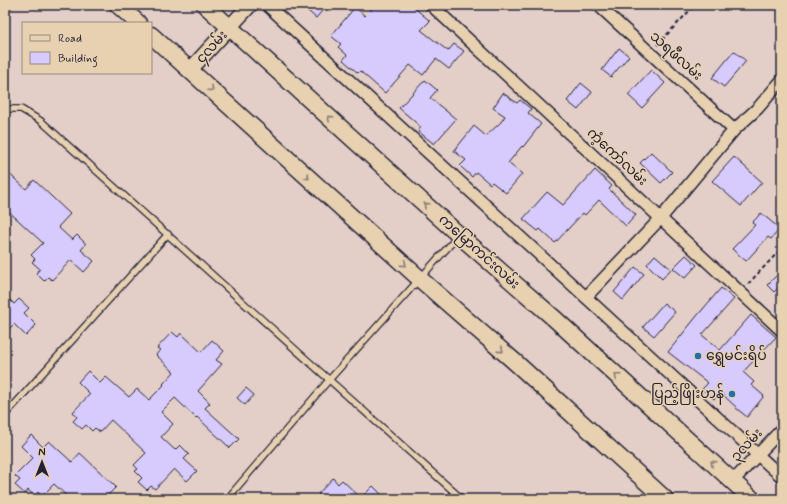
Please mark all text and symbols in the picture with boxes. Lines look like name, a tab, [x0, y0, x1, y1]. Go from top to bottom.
legend	[22, 22, 152, 74]
street label: ၄လမ်း	[191, 25, 233, 69]
street label: သရဖီလမ်း	[645, 26, 707, 86]
text: Road	[58, 31, 82, 47]
text: Building	[58, 51, 98, 68]
one-way arrow	[206, 85, 214, 92]
one-way arrow	[327, 115, 335, 122]
street label: ကံ့ကော်လမ်း	[583, 123, 653, 190]
one-way arrow	[303, 172, 310, 179]
one-way arrow	[424, 203, 431, 210]
street label: ကမြောကင်းလမ်း	[433, 209, 525, 295]
one-way arrow	[399, 259, 407, 267]
one-way arrow	[496, 345, 504, 353]
place label: ရွှေမင်းရိပ်	[706, 345, 767, 367]
marker: ရွှေမင်းရိပ်	[693, 351, 703, 361]
one-way arrow	[614, 373, 622, 380]
place label: ပြည့်ဖြိုးဟန်	[651, 383, 724, 405]
marker: ပြည့်ဖြိုးဟန်	[727, 389, 737, 399]
street label: ၃လမ်း	[726, 423, 768, 467]
north arrow	[22, 442, 62, 482]
text: N	[38, 446, 46, 460]
one-way arrow	[710, 460, 718, 468]

